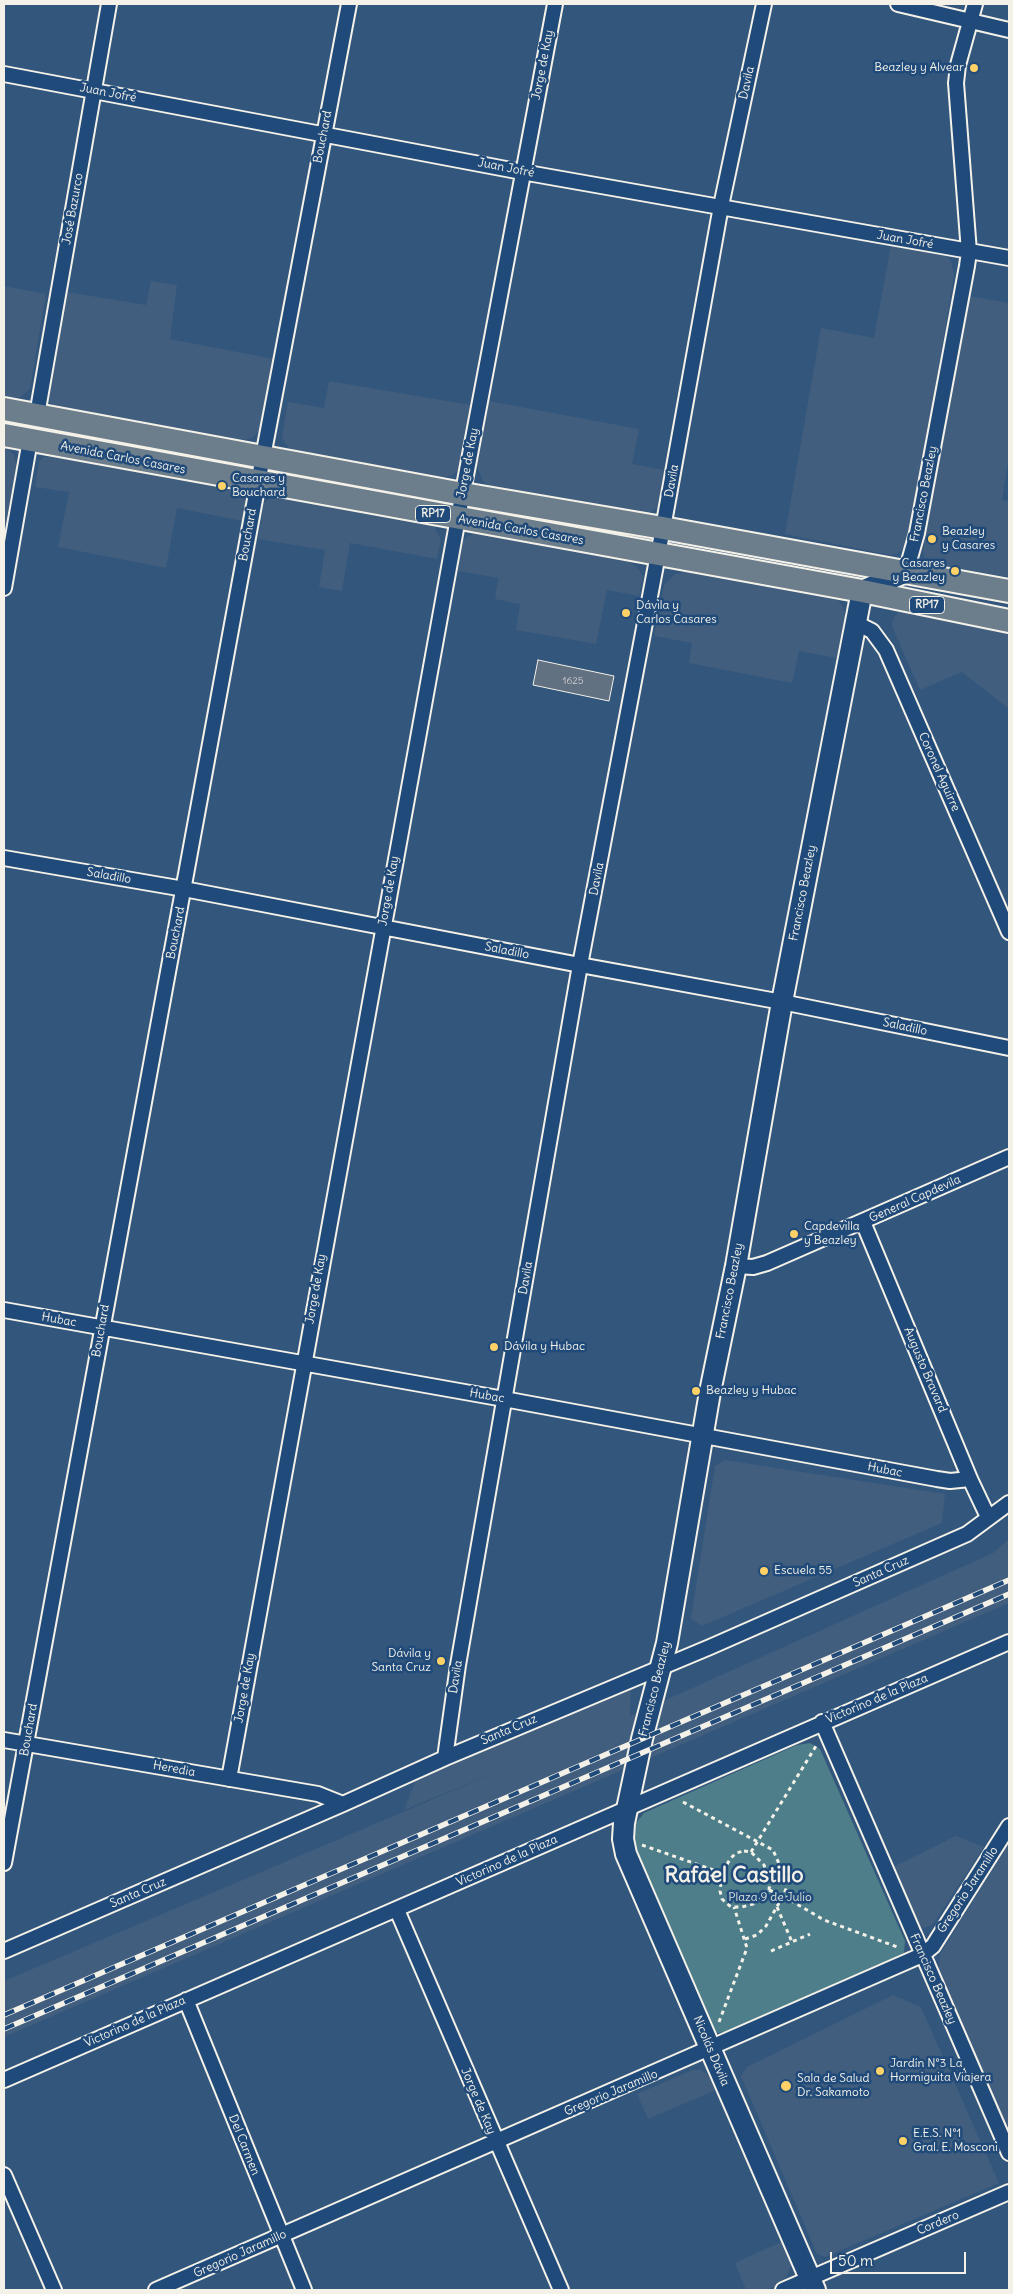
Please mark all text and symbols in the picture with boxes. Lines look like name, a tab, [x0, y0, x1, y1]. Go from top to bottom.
street label: Jorge de Kay	[529, 29, 557, 101]
place label: Beazley y Alvear	[874, 61, 964, 75]
marker: Beazley y Alvear	[968, 62, 980, 74]
street label: Davila	[736, 65, 758, 101]
street label: Juan Jofré	[78, 80, 138, 106]
street label: Bouchard	[311, 109, 335, 165]
street label: Juan Jofré	[476, 155, 536, 181]
street label: José Bazurco	[60, 172, 86, 246]
street label: Juan Jofré	[875, 228, 935, 252]
street label: Jorge de Kay	[454, 427, 482, 499]
street label: Avenida Carlos Casares	[59, 439, 187, 477]
street label: Francisco Beazley	[908, 445, 940, 543]
street label: Davila	[662, 463, 682, 499]
place label: Casares y Bouchard	[232, 472, 285, 500]
marker: Casares y Bouchard	[216, 480, 228, 492]
road number: RP17	[416, 506, 450, 522]
street label: Bouchard	[236, 508, 260, 562]
street label: Avenida Carlos Casares	[457, 512, 585, 548]
place label: Beazley y Casares	[942, 525, 995, 553]
marker: Beazley y Casares	[926, 533, 938, 545]
place label: Casares y Beazley	[892, 557, 945, 585]
marker: Casares y Beazley	[949, 565, 961, 577]
road number: RP17	[910, 596, 944, 614]
place label: Dávila y Carlos Casares	[636, 599, 717, 627]
marker: Dávila y Carlos Casares	[620, 607, 632, 619]
house number: 1625	[563, 675, 583, 687]
street label: Coronel Aguirre	[915, 730, 963, 814]
street label: Francisco Beazley	[787, 844, 819, 942]
street label: Jorge de Kay	[376, 855, 402, 927]
street label: Davila	[587, 861, 607, 897]
street label: Saladillo	[86, 865, 132, 887]
street label: Bouchard	[164, 905, 188, 961]
street label: Saladillo	[484, 940, 530, 962]
street label: Saladillo	[882, 1015, 928, 1039]
street label: General Capdevila	[867, 1172, 963, 1226]
place label: Capdevilla y Beazley	[804, 1220, 860, 1248]
marker: Capdevilla y Beazley	[788, 1228, 800, 1240]
street label: Francisco Beazley	[714, 1242, 746, 1340]
street label: Jorge de Kay	[303, 1253, 329, 1325]
street label: Davila	[516, 1260, 536, 1296]
street label: Bouchard	[89, 1304, 113, 1358]
street label: Hubac	[40, 1310, 78, 1330]
street label: Augusto Bravard	[901, 1325, 949, 1415]
place label: Dávila y Hubac	[504, 1340, 585, 1354]
marker: Dávila y Hubac	[488, 1341, 500, 1353]
place label: Beazley y Hubac	[706, 1384, 797, 1398]
marker: Beazley y Hubac	[690, 1385, 702, 1397]
street label: Hubac	[468, 1386, 506, 1406]
street label: Hubac	[866, 1460, 904, 1480]
street label: Santa Cruz	[851, 1553, 911, 1591]
place label: Escuela 55	[774, 1564, 832, 1578]
marker: Escuela 55	[758, 1565, 770, 1577]
street label: Francisco Beazley	[636, 1640, 674, 1738]
place label: Dávila y Santa Cruz	[371, 1647, 431, 1675]
street label: Jorge de Kay	[232, 1652, 258, 1724]
marker: Dávila y Santa Cruz	[435, 1655, 447, 1667]
street label: Davila	[446, 1659, 466, 1695]
street label: Victorino de la Plaza	[824, 1671, 930, 1727]
street label: Bouchard	[17, 1703, 41, 1757]
street label: Santa Cruz	[479, 1712, 539, 1748]
street label: Heredia	[152, 1758, 196, 1780]
street label: Victorino de la Plaza	[454, 1832, 560, 1890]
street label: Gregorio Jaramillo	[935, 1844, 1001, 1936]
district label: Rafael Castillo	[664, 1863, 804, 1889]
street label: Santa Cruz	[108, 1875, 168, 1911]
park label: Plaza 9 de Julio	[728, 1891, 812, 1905]
street label: Francisco Beazley	[907, 1931, 959, 2027]
street label: Victorino de la Plaza	[82, 1993, 188, 2051]
street label: Nicolás Dávila	[690, 2014, 732, 2088]
place label: Jardín N°3 La Hormiguita Viajera	[890, 2057, 991, 2085]
marker: Jardín N°3 La Hormiguita Viajera	[874, 2065, 886, 2077]
street label: Jorge de Kay	[458, 2066, 498, 2136]
street label: Gregorio Jaramillo	[562, 2067, 660, 2119]
place label: Sala de Salud Dr. Sakamoto	[797, 2072, 869, 2100]
marker: Sala de Salud Dr. Sakamoto	[779, 2079, 793, 2093]
street label: Del Carmen	[225, 2113, 263, 2177]
place label: E.E.S. N°1 Gral. E. Mosconi	[913, 2127, 998, 2155]
marker: E.E.S. N°1 Gral. E. Mosconi	[897, 2135, 909, 2147]
street label: Cordero	[915, 2208, 961, 2238]
street label: Gregorio Jaramillo	[191, 2227, 289, 2281]
scale bar	[833, 2242, 969, 2274]
text: 50 m	[838, 2251, 873, 2270]

